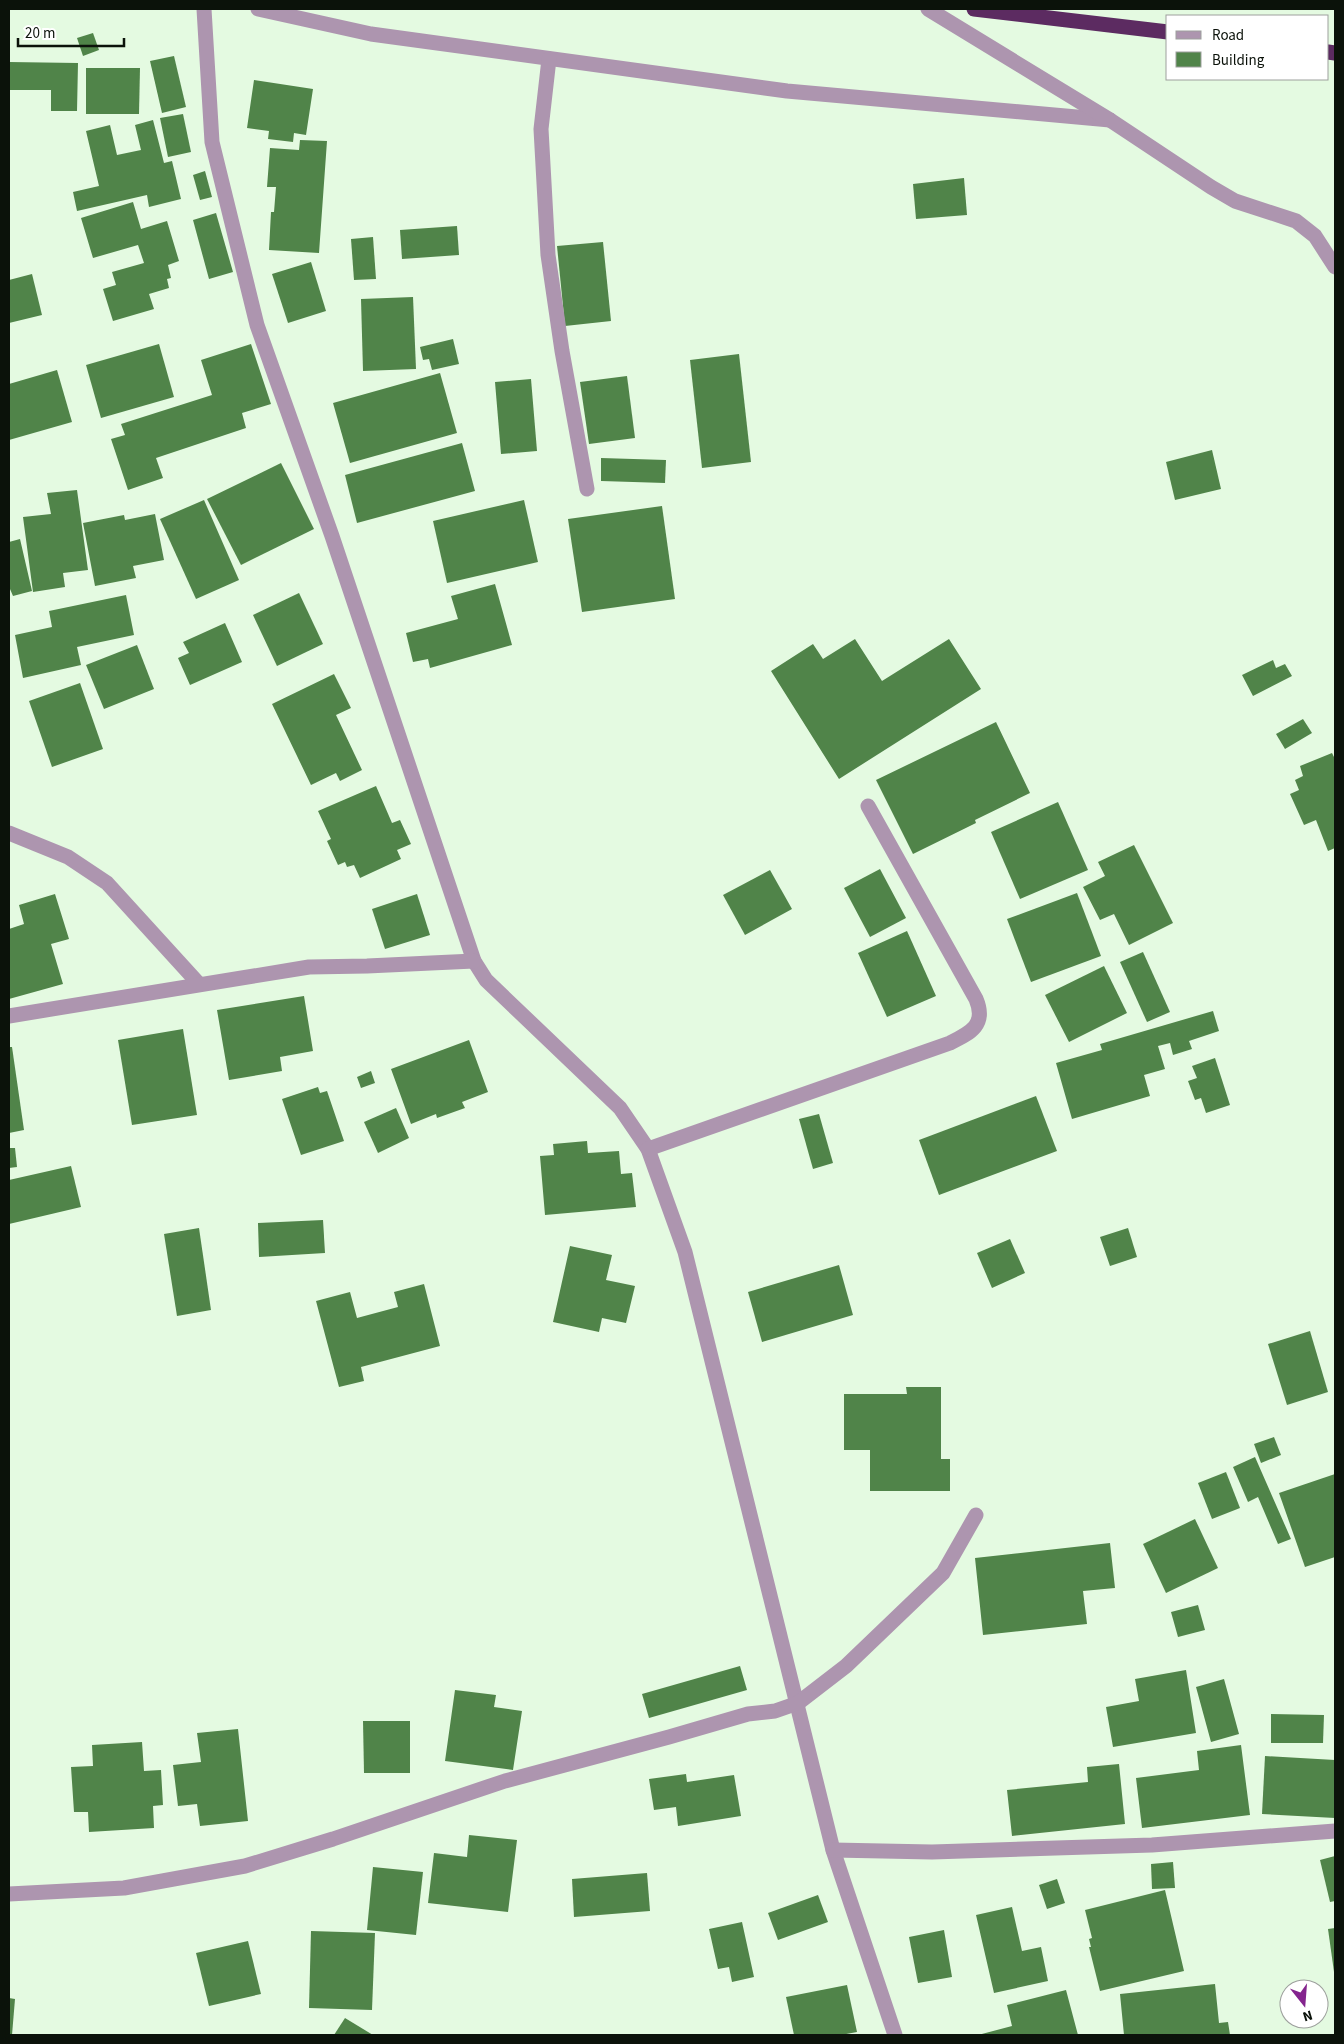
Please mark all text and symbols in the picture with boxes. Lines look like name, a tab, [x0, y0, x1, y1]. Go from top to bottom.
scale bar	[18, 15, 124, 47]
legend	[1166, 15, 1329, 80]
text: 20 m	[25, 23, 55, 44]
text: Road	[1212, 25, 1244, 46]
text: Building	[1212, 50, 1265, 71]
north arrow	[1279, 1979, 1329, 2029]
text: N	[1300, 2005, 1315, 2026]

